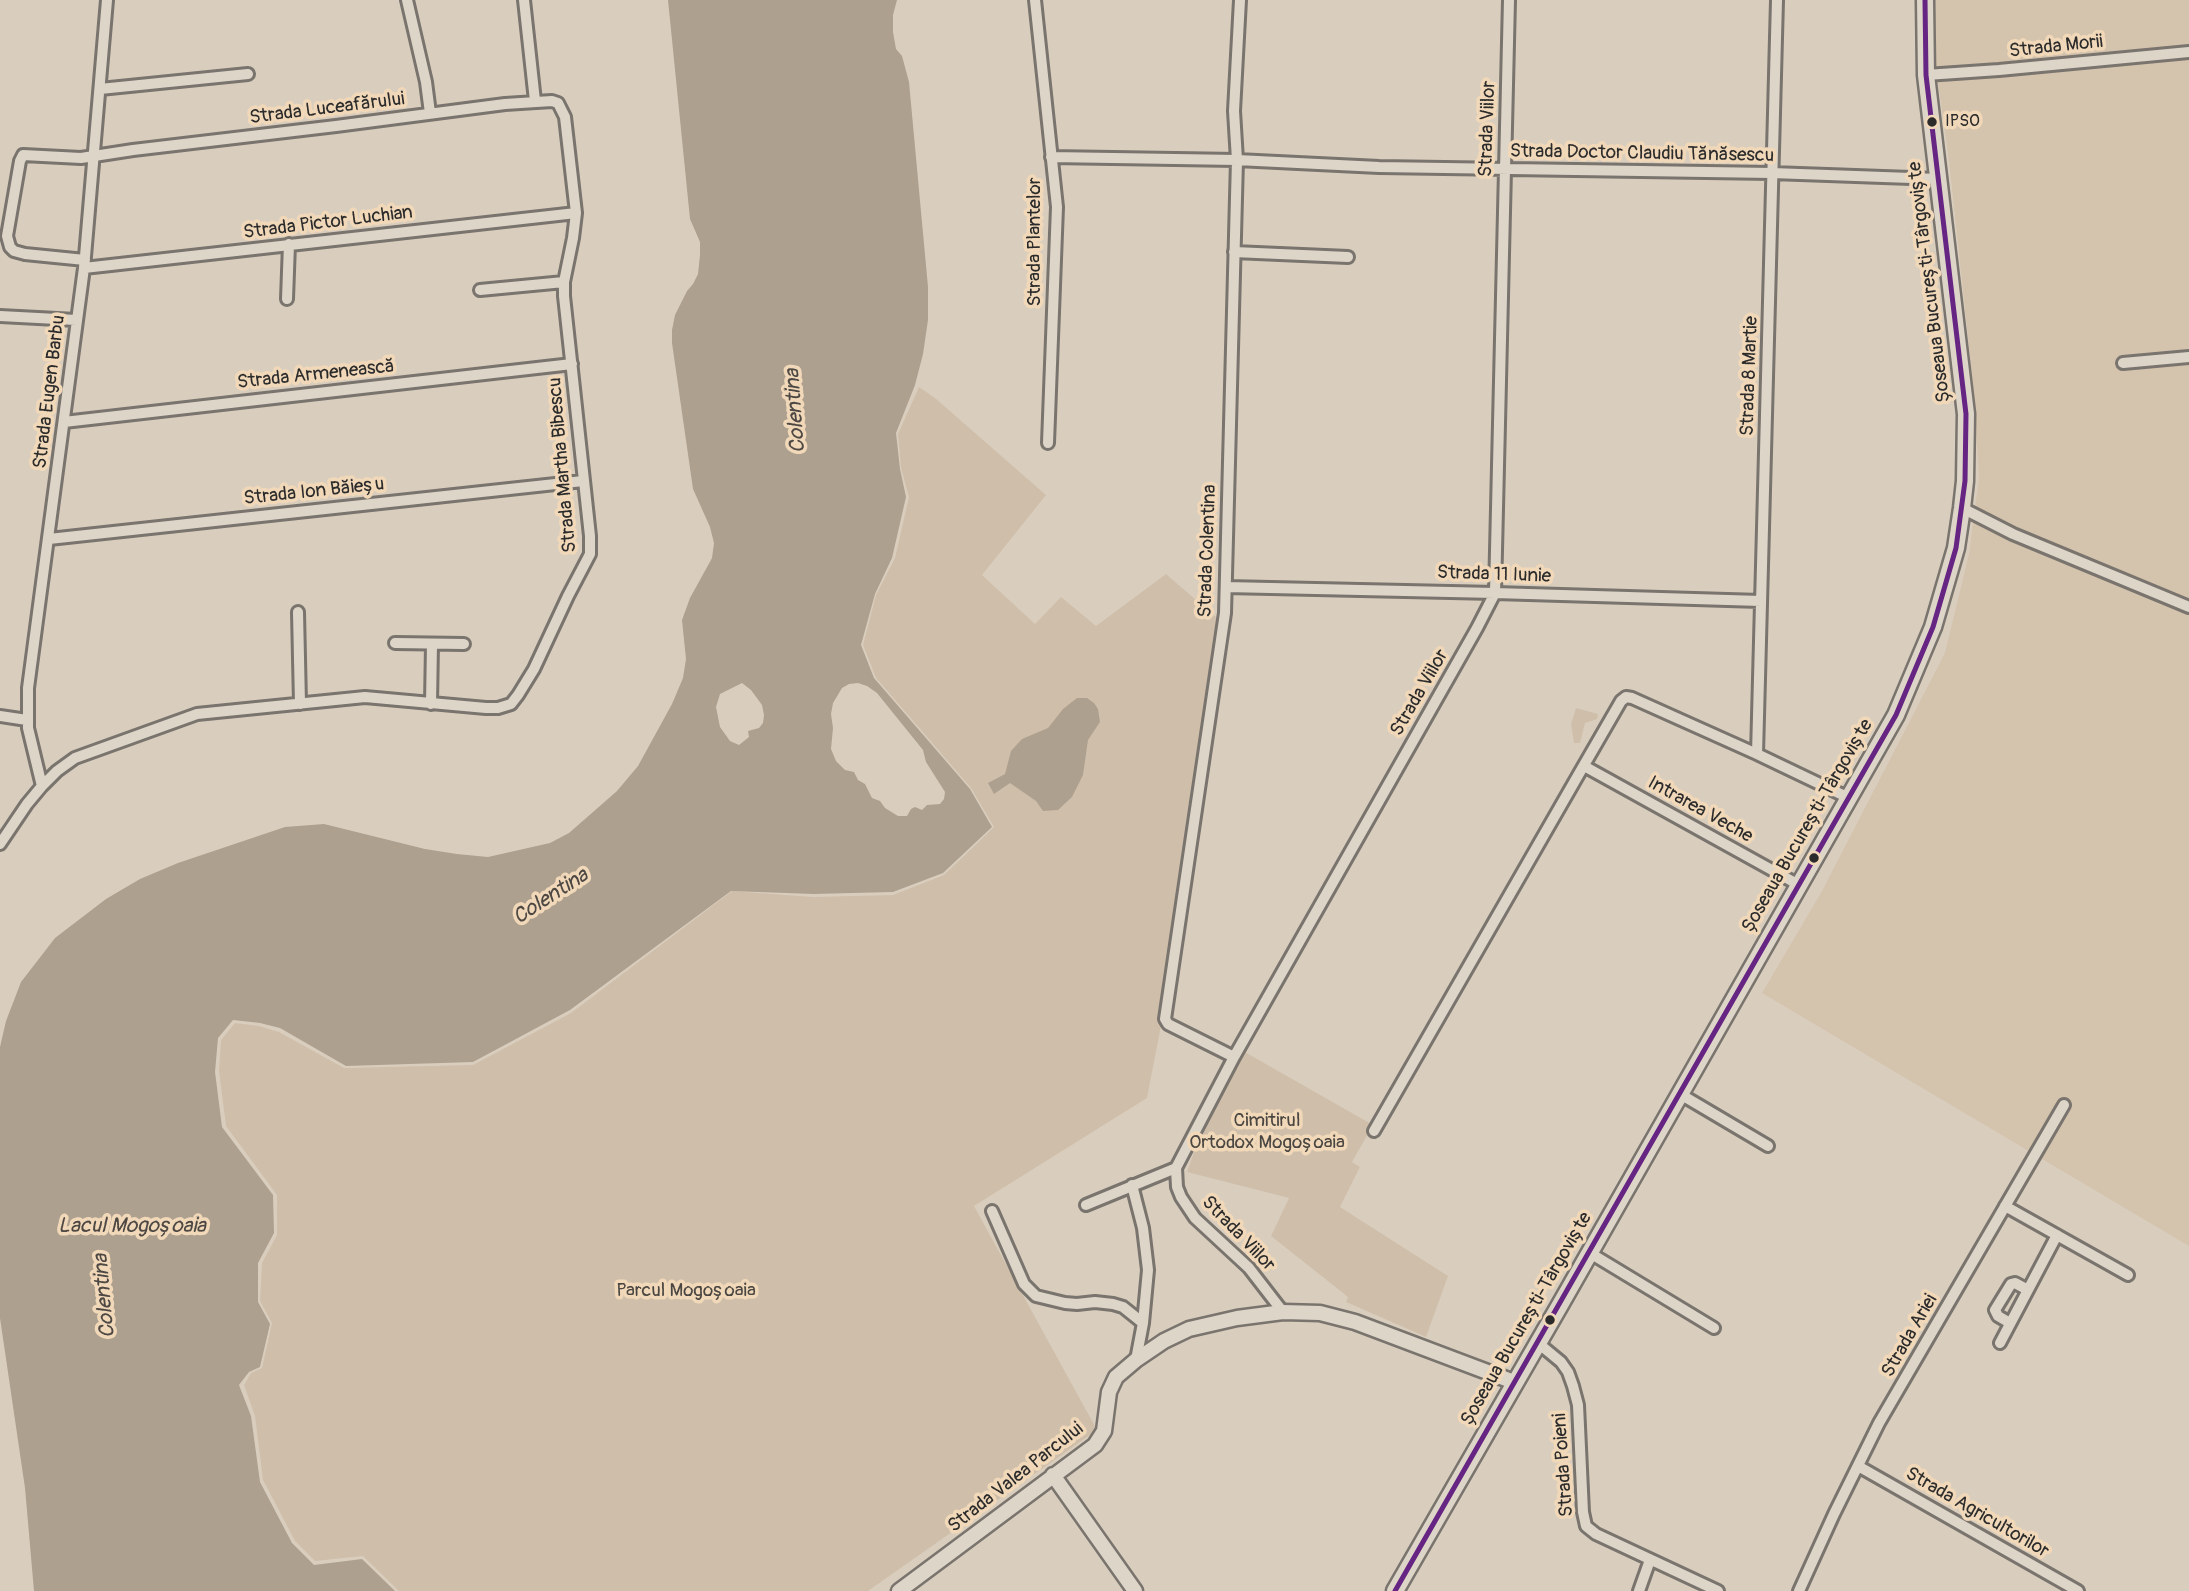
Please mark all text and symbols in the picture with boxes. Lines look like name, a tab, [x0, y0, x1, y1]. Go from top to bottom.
street label: Strada Morii	[2008, 31, 2104, 63]
street label: Strada Viilor	[1475, 80, 1501, 178]
street label: Strada Luceafărului	[248, 88, 406, 130]
place label: IPSO	[1945, 112, 1980, 132]
marker: IPSO	[1925, 115, 1939, 129]
street label: Strada Doctor Claudiu Tănăsescu	[1510, 140, 1774, 168]
street label: Șoseaua București-Târgoviște	[1904, 160, 1956, 404]
street label: Strada Plantelor	[1024, 178, 1046, 306]
street label: Strada Pictor Luchian	[242, 201, 414, 245]
street label: Strada Eugen Barbu	[29, 314, 71, 470]
street label: Strada 8 Martie	[1737, 316, 1763, 436]
street label: Strada Armenească	[236, 355, 396, 395]
water label: Colentina	[780, 368, 812, 454]
street label: Strada Martha Bibescu	[544, 376, 582, 554]
street label: Strada Ion Băieșu	[243, 473, 385, 511]
street label: Strada Colentina	[1194, 484, 1222, 618]
street label: Strada 11 Iunie	[1437, 562, 1551, 588]
street label: Strada Viilor	[1386, 646, 1454, 740]
street label: Șoseaua București-Târgoviște	[1737, 715, 1879, 937]
street label: Intrarea Veche	[1643, 772, 1757, 848]
unlabelled marker	[1807, 851, 1821, 865]
water label: Colentina	[509, 863, 593, 931]
park label: Cimitirul Ortodox Mogoșoaia	[1189, 1110, 1345, 1154]
street label: Strada Viilor	[1196, 1191, 1280, 1277]
street label: Șoseaua București-Târgoviște	[1456, 1208, 1598, 1430]
water label: Lacul Mogoșoaia	[58, 1214, 206, 1240]
water label: Colentina	[89, 1253, 121, 1339]
park label: Parcul Mogoșoaia	[616, 1280, 756, 1302]
street label: Strada Ariei	[1877, 1291, 1943, 1381]
unlabelled marker	[1543, 1313, 1557, 1327]
street label: Strada Poieni	[1549, 1412, 1579, 1518]
street label: Strada Valea Parcului	[944, 1418, 1088, 1538]
street label: Strada Agricultorilor	[1901, 1463, 2053, 1563]

